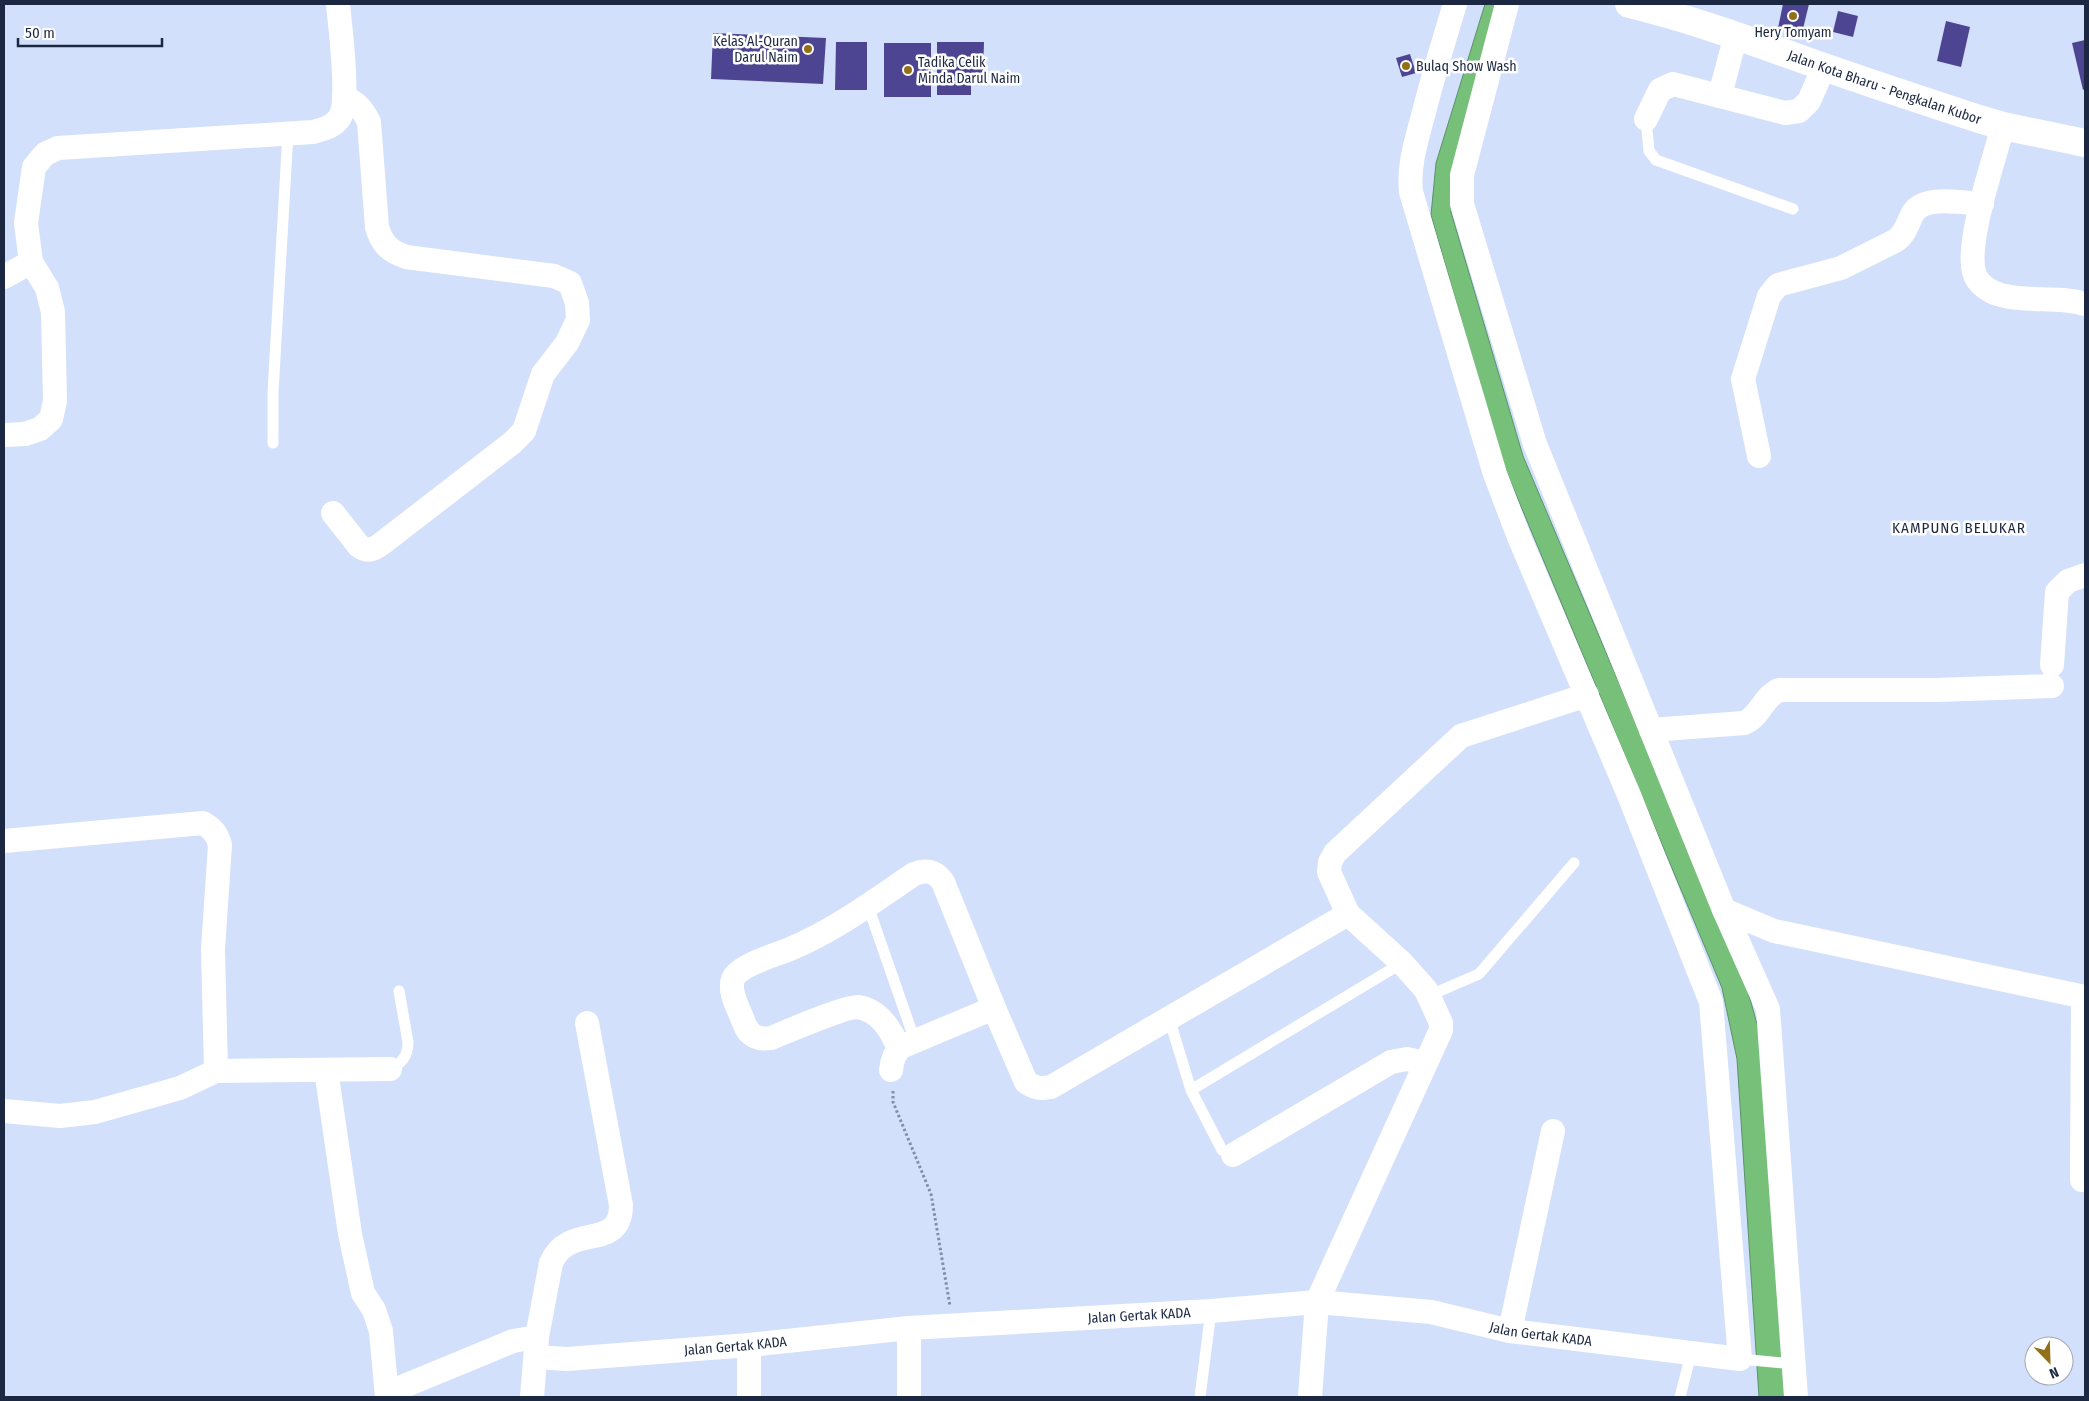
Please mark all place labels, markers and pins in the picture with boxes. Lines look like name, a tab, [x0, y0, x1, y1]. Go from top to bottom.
marker: Hery Tomyam	[1787, 10, 1799, 22]
place label: Hery Tomyam	[1754, 24, 1832, 41]
place label: Kelas Al-Quran Darul Naim	[713, 33, 798, 66]
marker: Kelas Al-Quran Darul Naim	[802, 43, 814, 55]
place label: Tadika Celik Minda Darul Naim	[918, 54, 1020, 87]
place label: Bulaq Show Wash	[1416, 58, 1517, 75]
marker: Bulaq Show Wash	[1400, 60, 1412, 72]
marker: Tadika Celik Minda Darul Naim	[902, 64, 914, 76]

